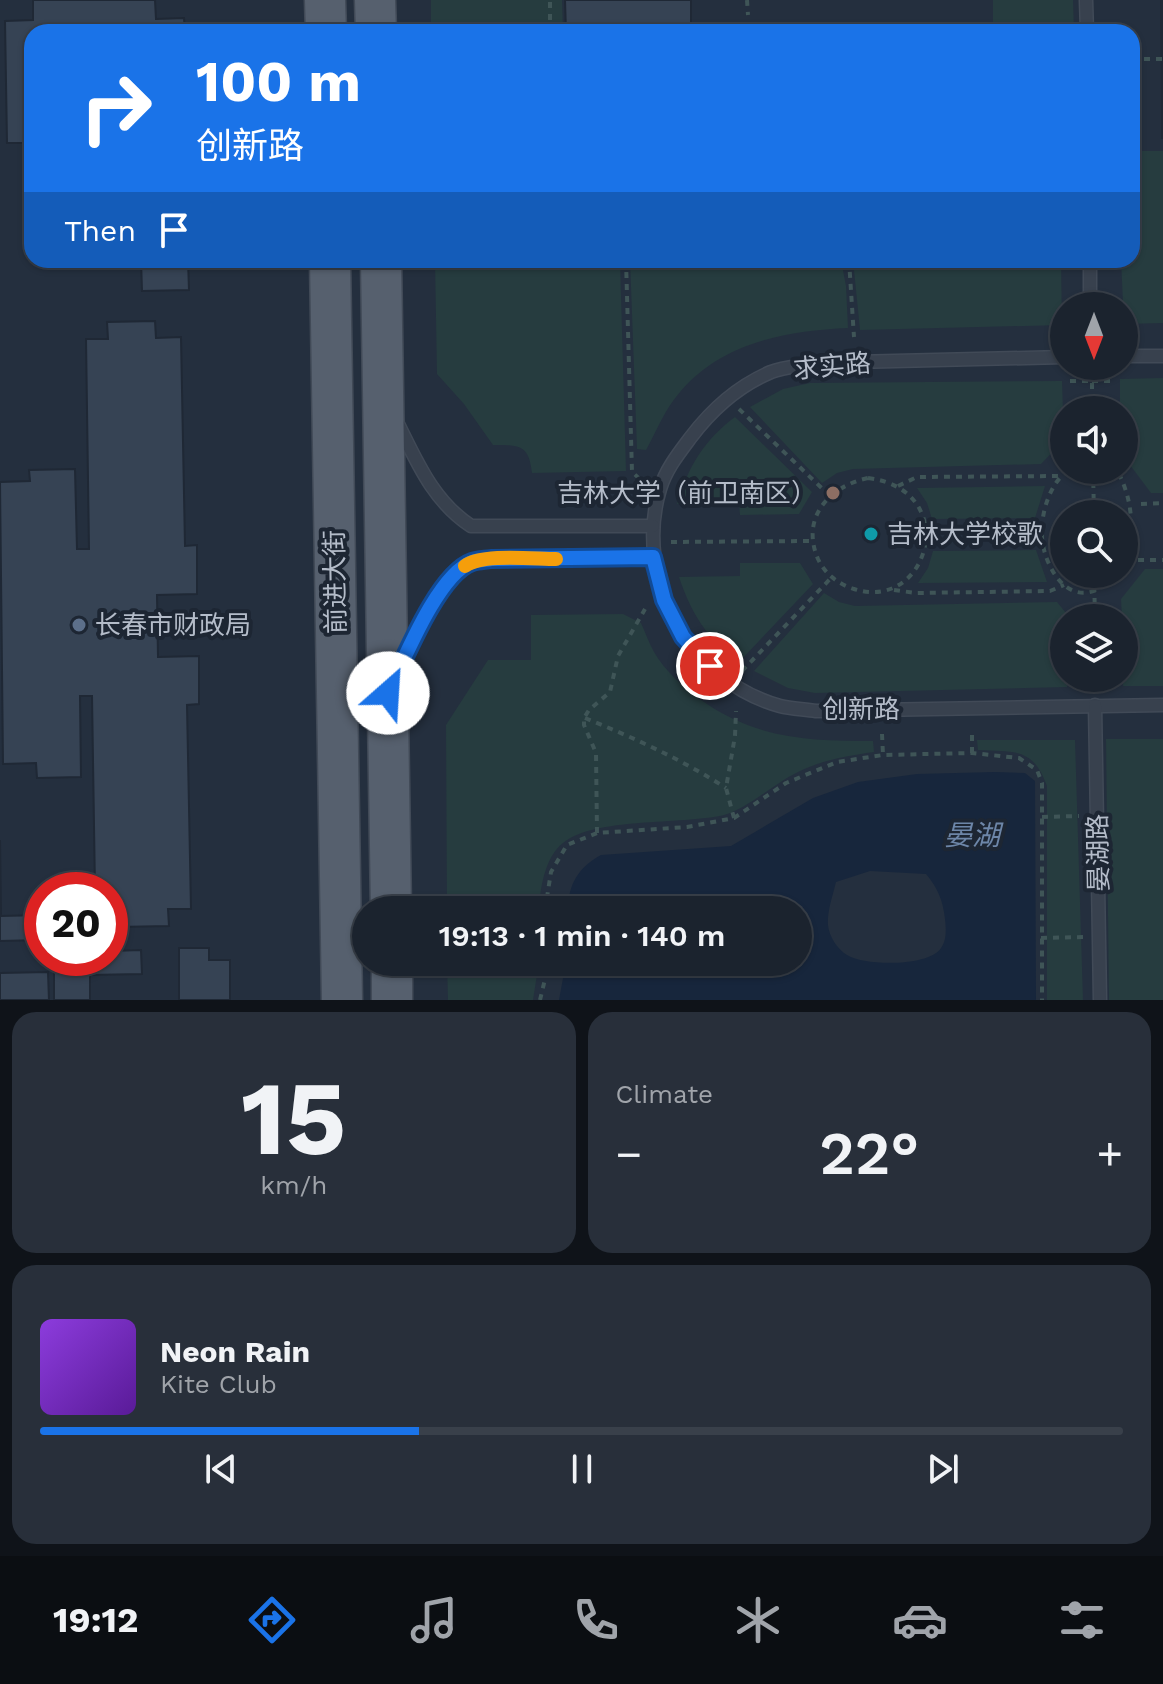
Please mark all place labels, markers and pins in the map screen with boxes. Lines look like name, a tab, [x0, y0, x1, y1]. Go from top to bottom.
place label: 吉林大学（前卫南区）	[557, 478, 817, 508]
marker: 吉林大学（前卫南区）	[824, 484, 842, 502]
place label: 吉林大学校歌	[887, 519, 1043, 549]
marker: 吉林大学校歌	[862, 525, 880, 543]
place label: 长春市财政局	[95, 610, 251, 640]
marker: 长春市财政局	[70, 616, 88, 634]
pin	[676, 632, 744, 700]

